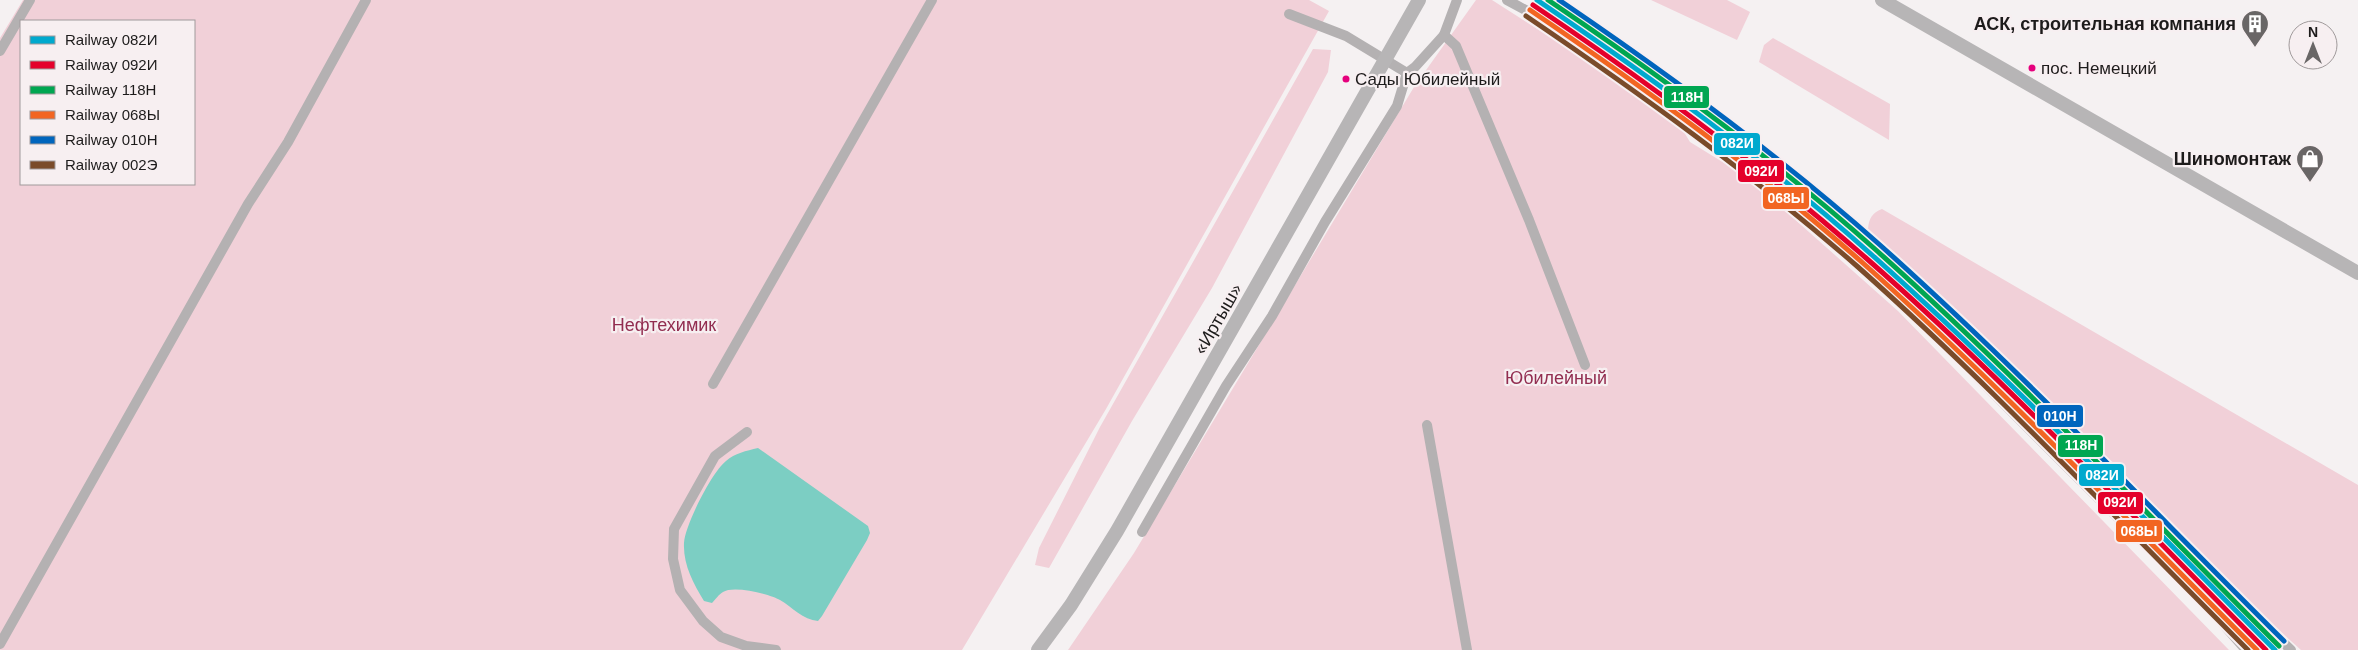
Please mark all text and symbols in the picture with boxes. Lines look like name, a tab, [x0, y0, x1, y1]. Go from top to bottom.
building icon: АСК, строительная компания	[2240, 9, 2270, 48]
place label: АСК, строительная компания	[1974, 14, 2236, 34]
legend	[20, 20, 195, 185]
north arrow	[2288, 20, 2338, 70]
text: N	[2308, 24, 2318, 40]
text: Railway 082И	[65, 31, 158, 48]
text: Railway 092И	[65, 56, 158, 73]
place label: пос. Немецкий	[2041, 59, 2157, 78]
marker: пос. Немецкий	[2027, 63, 2037, 73]
place label: Сады Юбилейный	[1355, 70, 1500, 89]
marker: Сады Юбилейный	[1341, 74, 1351, 84]
text: Railway 118Н	[65, 81, 156, 98]
line badge: 118Н	[1663, 85, 1710, 109]
text: 118Н	[1671, 89, 1703, 105]
text: Railway 068Ы	[65, 106, 160, 123]
text: Railway 010Н	[65, 131, 158, 148]
line badge: 082И	[1713, 132, 1761, 156]
text: 082И	[1720, 135, 1754, 151]
shop icon: Шиномонтаж	[2295, 144, 2325, 183]
place label: Шиномонтаж	[2174, 149, 2291, 169]
text: Railway 002Э	[65, 156, 158, 173]
line badge: 092И	[1737, 159, 1785, 183]
text: 092И	[1744, 163, 1778, 179]
line badge: 068Ы	[1762, 186, 1810, 210]
text: 068Ы	[1767, 190, 1805, 206]
street label: «Иртыш»	[1190, 280, 1246, 358]
park label: Нефтехимик	[612, 315, 716, 335]
park label: Юбилейный	[1505, 368, 1607, 388]
line badge: 010Н	[2036, 404, 2084, 428]
text: 010Н	[2043, 408, 2077, 424]
line badge: 118Н	[2057, 434, 2104, 458]
text: 118Н	[2065, 437, 2097, 453]
line badge: 082И	[2078, 463, 2125, 487]
text: 082И	[2085, 467, 2119, 483]
line badge: 092И	[2097, 491, 2144, 515]
text: 092И	[2103, 494, 2137, 510]
line badge: 068Ы	[2115, 519, 2163, 543]
text: 068Ы	[2120, 523, 2158, 539]

